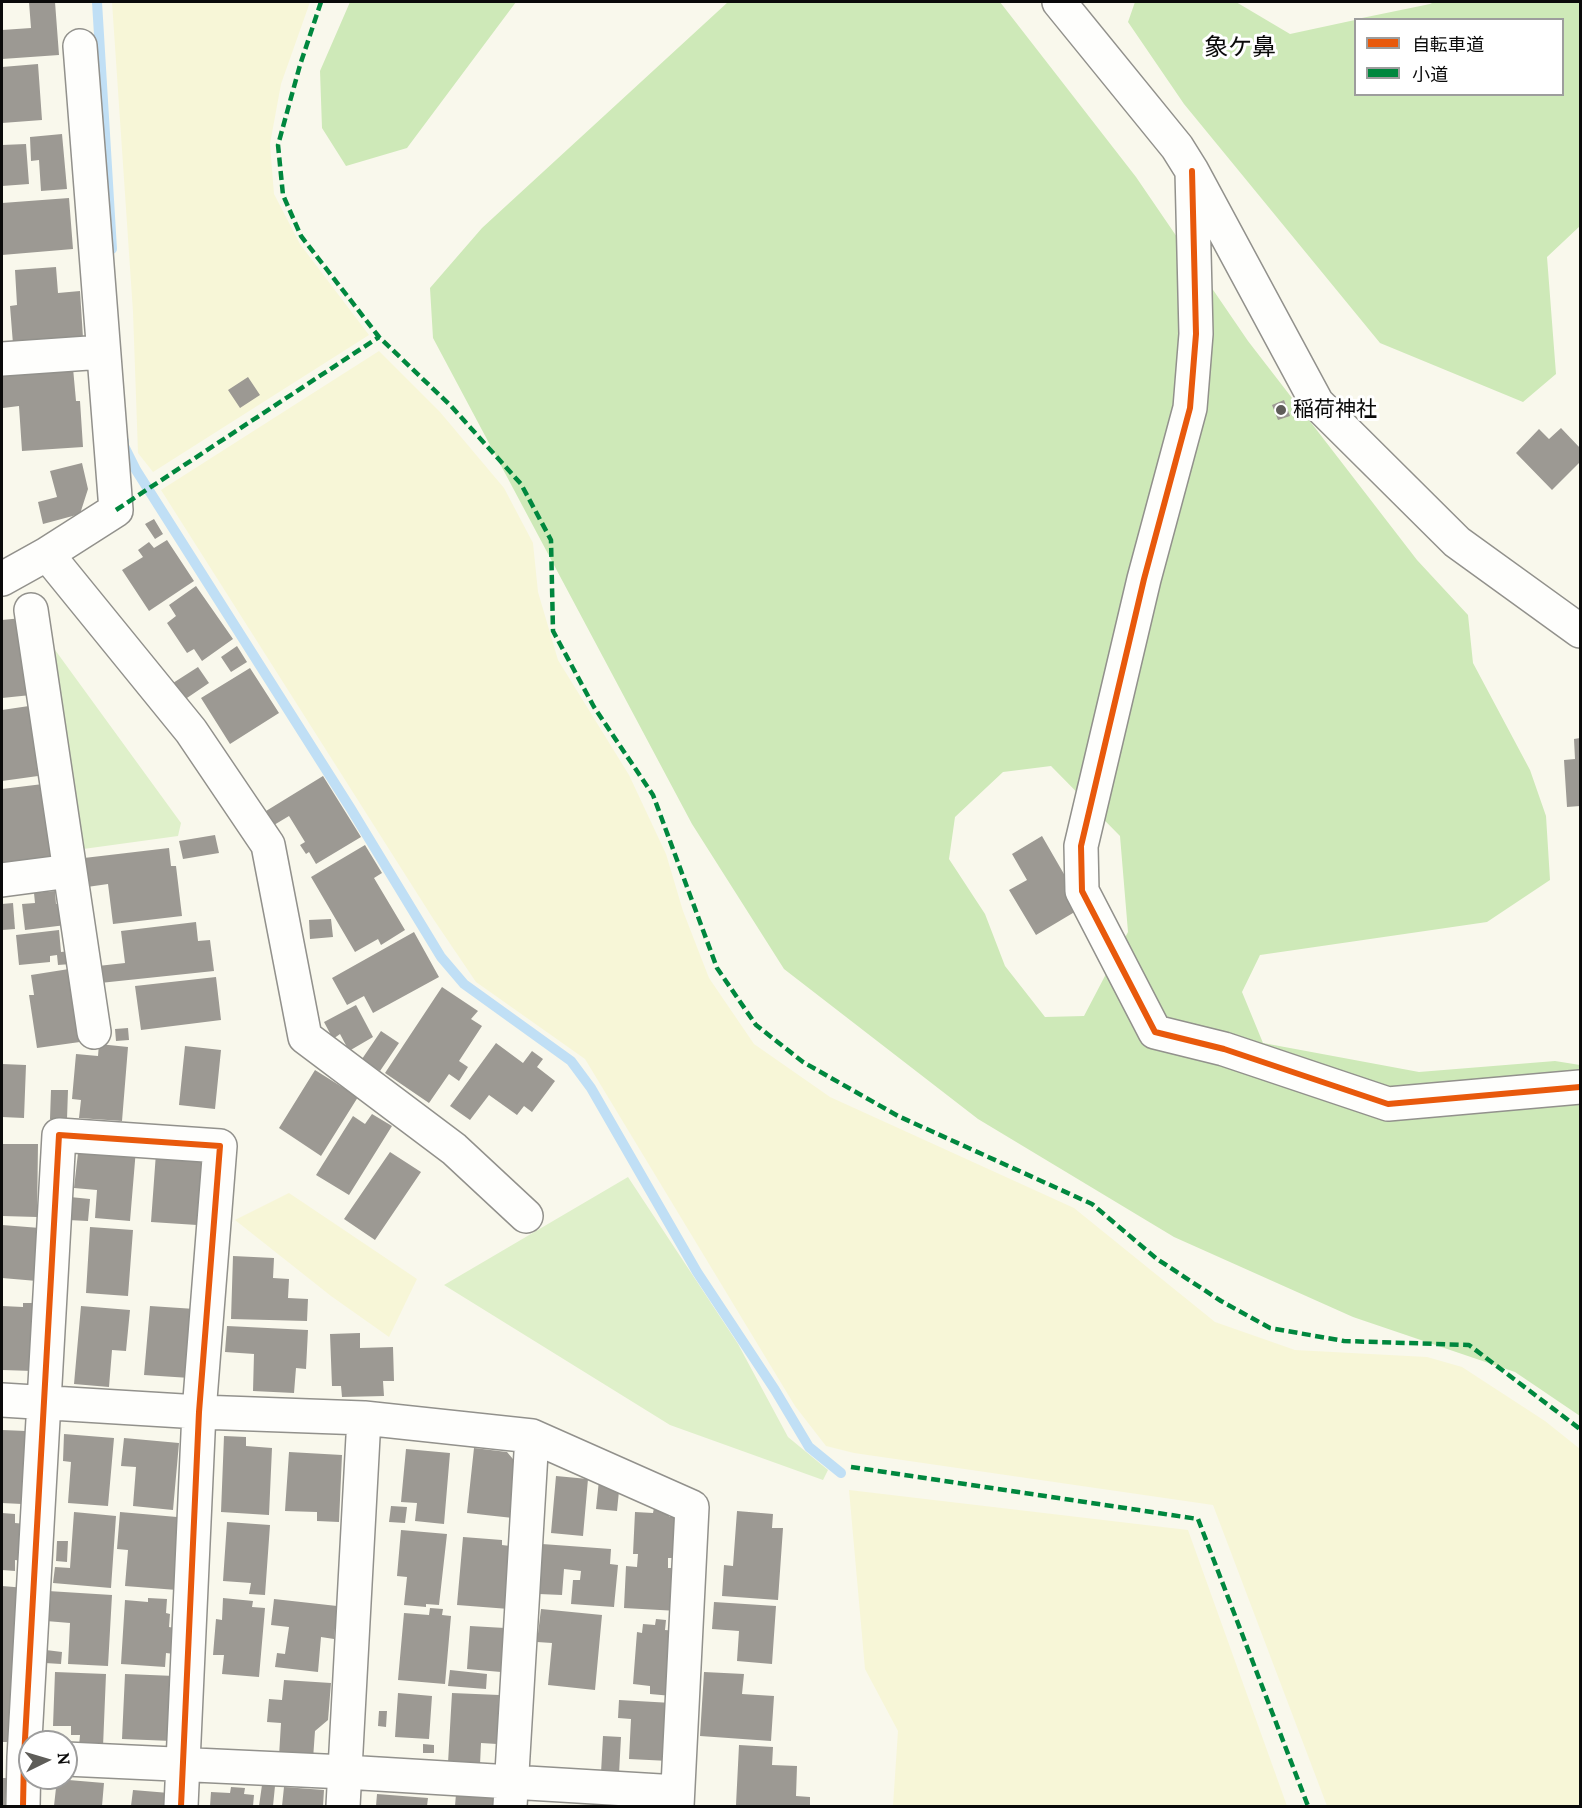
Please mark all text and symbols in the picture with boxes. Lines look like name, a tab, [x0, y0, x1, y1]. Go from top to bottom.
legend	[1354, 18, 1564, 96]
text: 自転車道	[1412, 33, 1484, 56]
district label: 象ケ鼻	[1204, 34, 1276, 62]
text: 小道	[1412, 63, 1448, 86]
place label: 稲荷神社	[1293, 397, 1377, 423]
marker: 稲荷神社	[1274, 403, 1288, 417]
north arrow	[18, 1730, 78, 1790]
text: N	[53, 1752, 74, 1766]

